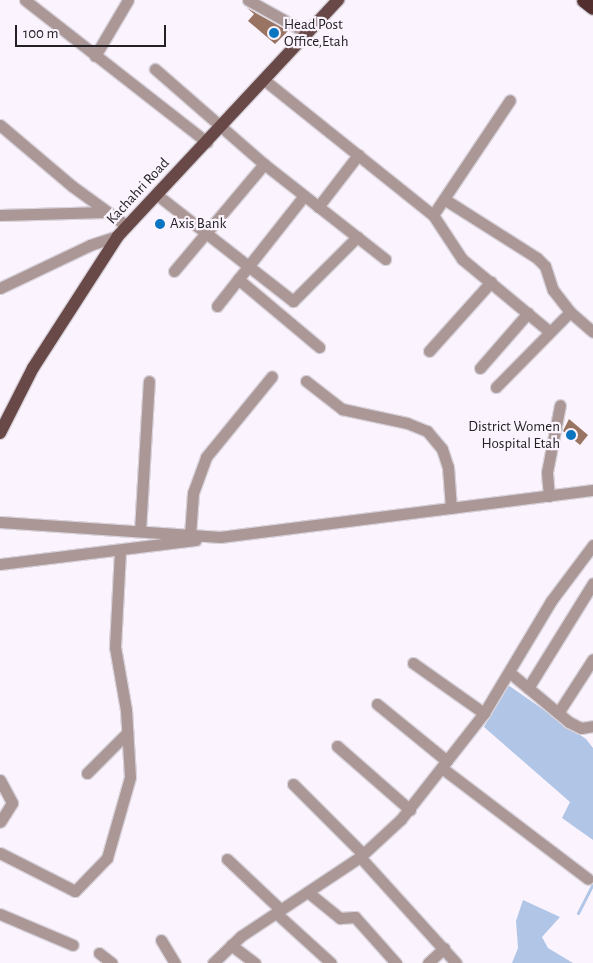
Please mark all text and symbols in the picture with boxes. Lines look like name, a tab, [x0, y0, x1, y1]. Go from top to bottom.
scale bar	[18, 15, 169, 47]
place label: Head Post Office,Etah	[284, 15, 348, 50]
text: 100 m	[23, 26, 58, 41]
marker: Head Post Office,Etah	[268, 27, 280, 39]
street label: Kachahri Road	[103, 154, 173, 228]
place label: Axis Bank	[170, 215, 226, 233]
marker: Axis Bank	[154, 218, 166, 230]
place label: District Women Hospital Etah	[468, 417, 560, 452]
marker: District Women Hospital Etah	[564, 428, 578, 442]

